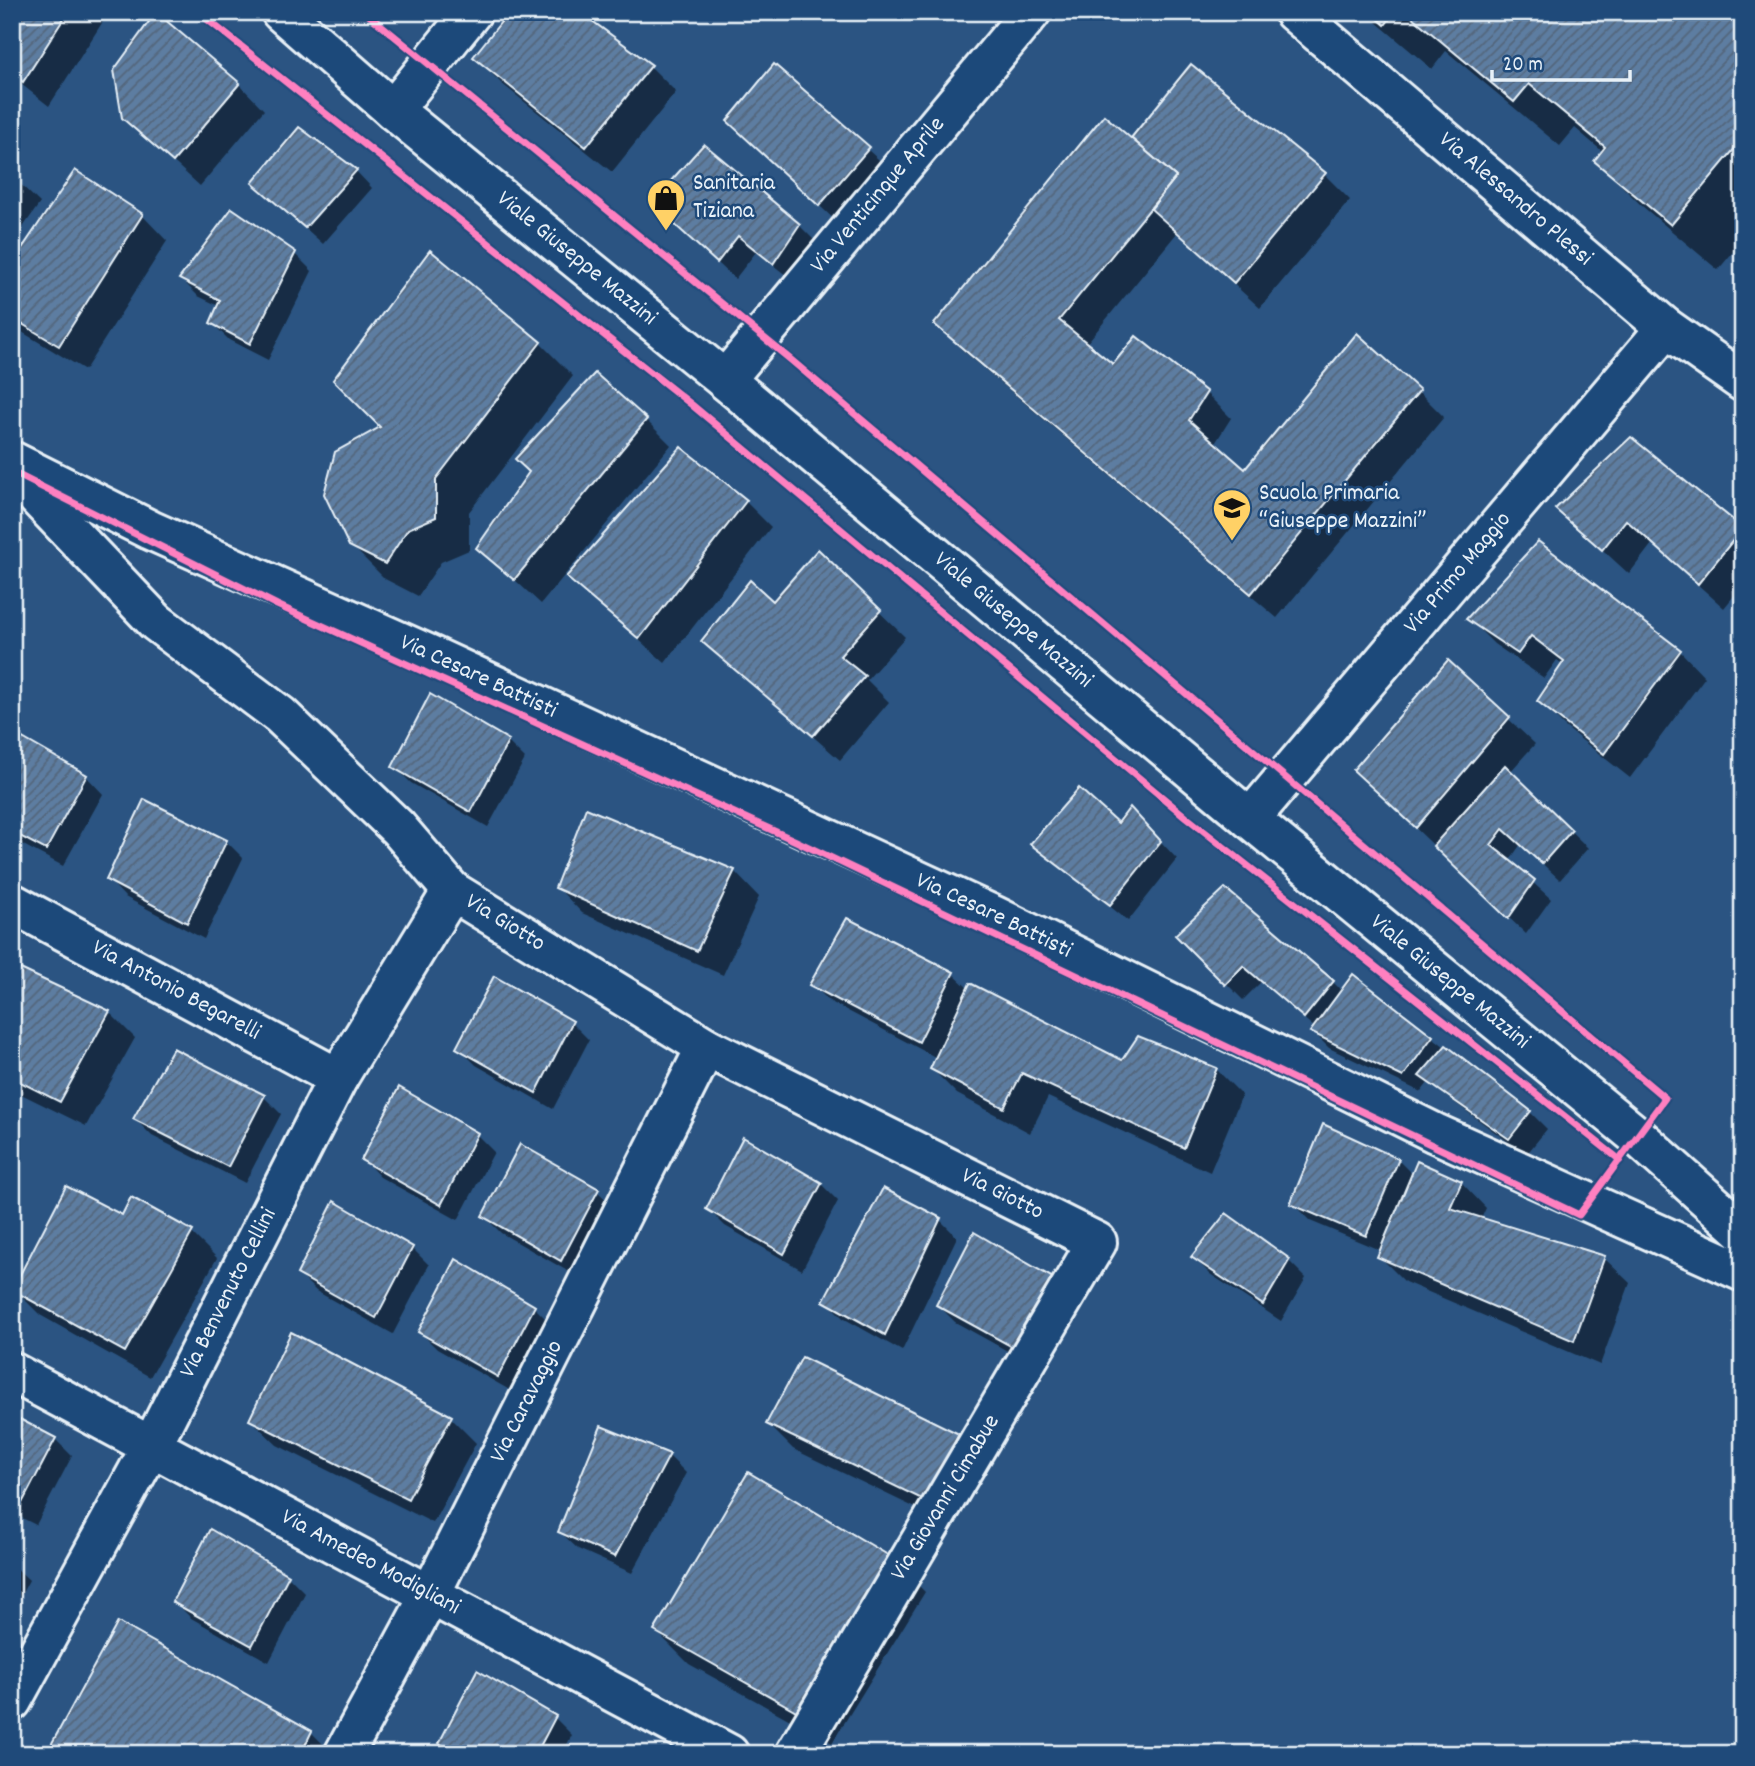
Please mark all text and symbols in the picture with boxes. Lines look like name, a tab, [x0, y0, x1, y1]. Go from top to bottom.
scale bar	[1492, 38, 1631, 82]
text: 20 m	[1503, 51, 1543, 81]
street label: Via Venticinque Aprile	[803, 110, 954, 281]
street label: Via Alessandro Plessi	[1431, 124, 1600, 275]
place label: Sanitaria Tiziana	[693, 167, 776, 229]
shop icon: Sanitaria Tiziana	[645, 177, 687, 232]
street label: Viale Giuseppe Mazzini	[489, 183, 664, 335]
place label: Scuola Primaria “Giuseppe Mazzini”	[1259, 477, 1426, 539]
school or university icon: Scuola Primaria “Giuseppe Mazzini”	[1211, 487, 1253, 542]
street label: Via Primo Maggio	[1396, 505, 1520, 642]
street label: Viale Giuseppe Mazzini	[926, 544, 1100, 697]
street label: Via Cesare Battisti	[394, 626, 562, 728]
street label: Via Cesare Battisti	[910, 864, 1077, 968]
street label: Via Giotto	[458, 886, 551, 961]
street label: Viale Giuseppe Mazzini	[1362, 906, 1537, 1058]
street label: Via Antonio Begarelli	[85, 932, 266, 1050]
street label: Via Giotto	[955, 1160, 1049, 1230]
street label: Via Benvenuto Cellini	[172, 1202, 286, 1384]
street label: Via Caravaggio	[482, 1335, 572, 1469]
street label: Via Giovanni Cimabue	[883, 1408, 1009, 1588]
street label: Via Amedeo Modigliani	[275, 1501, 466, 1625]

